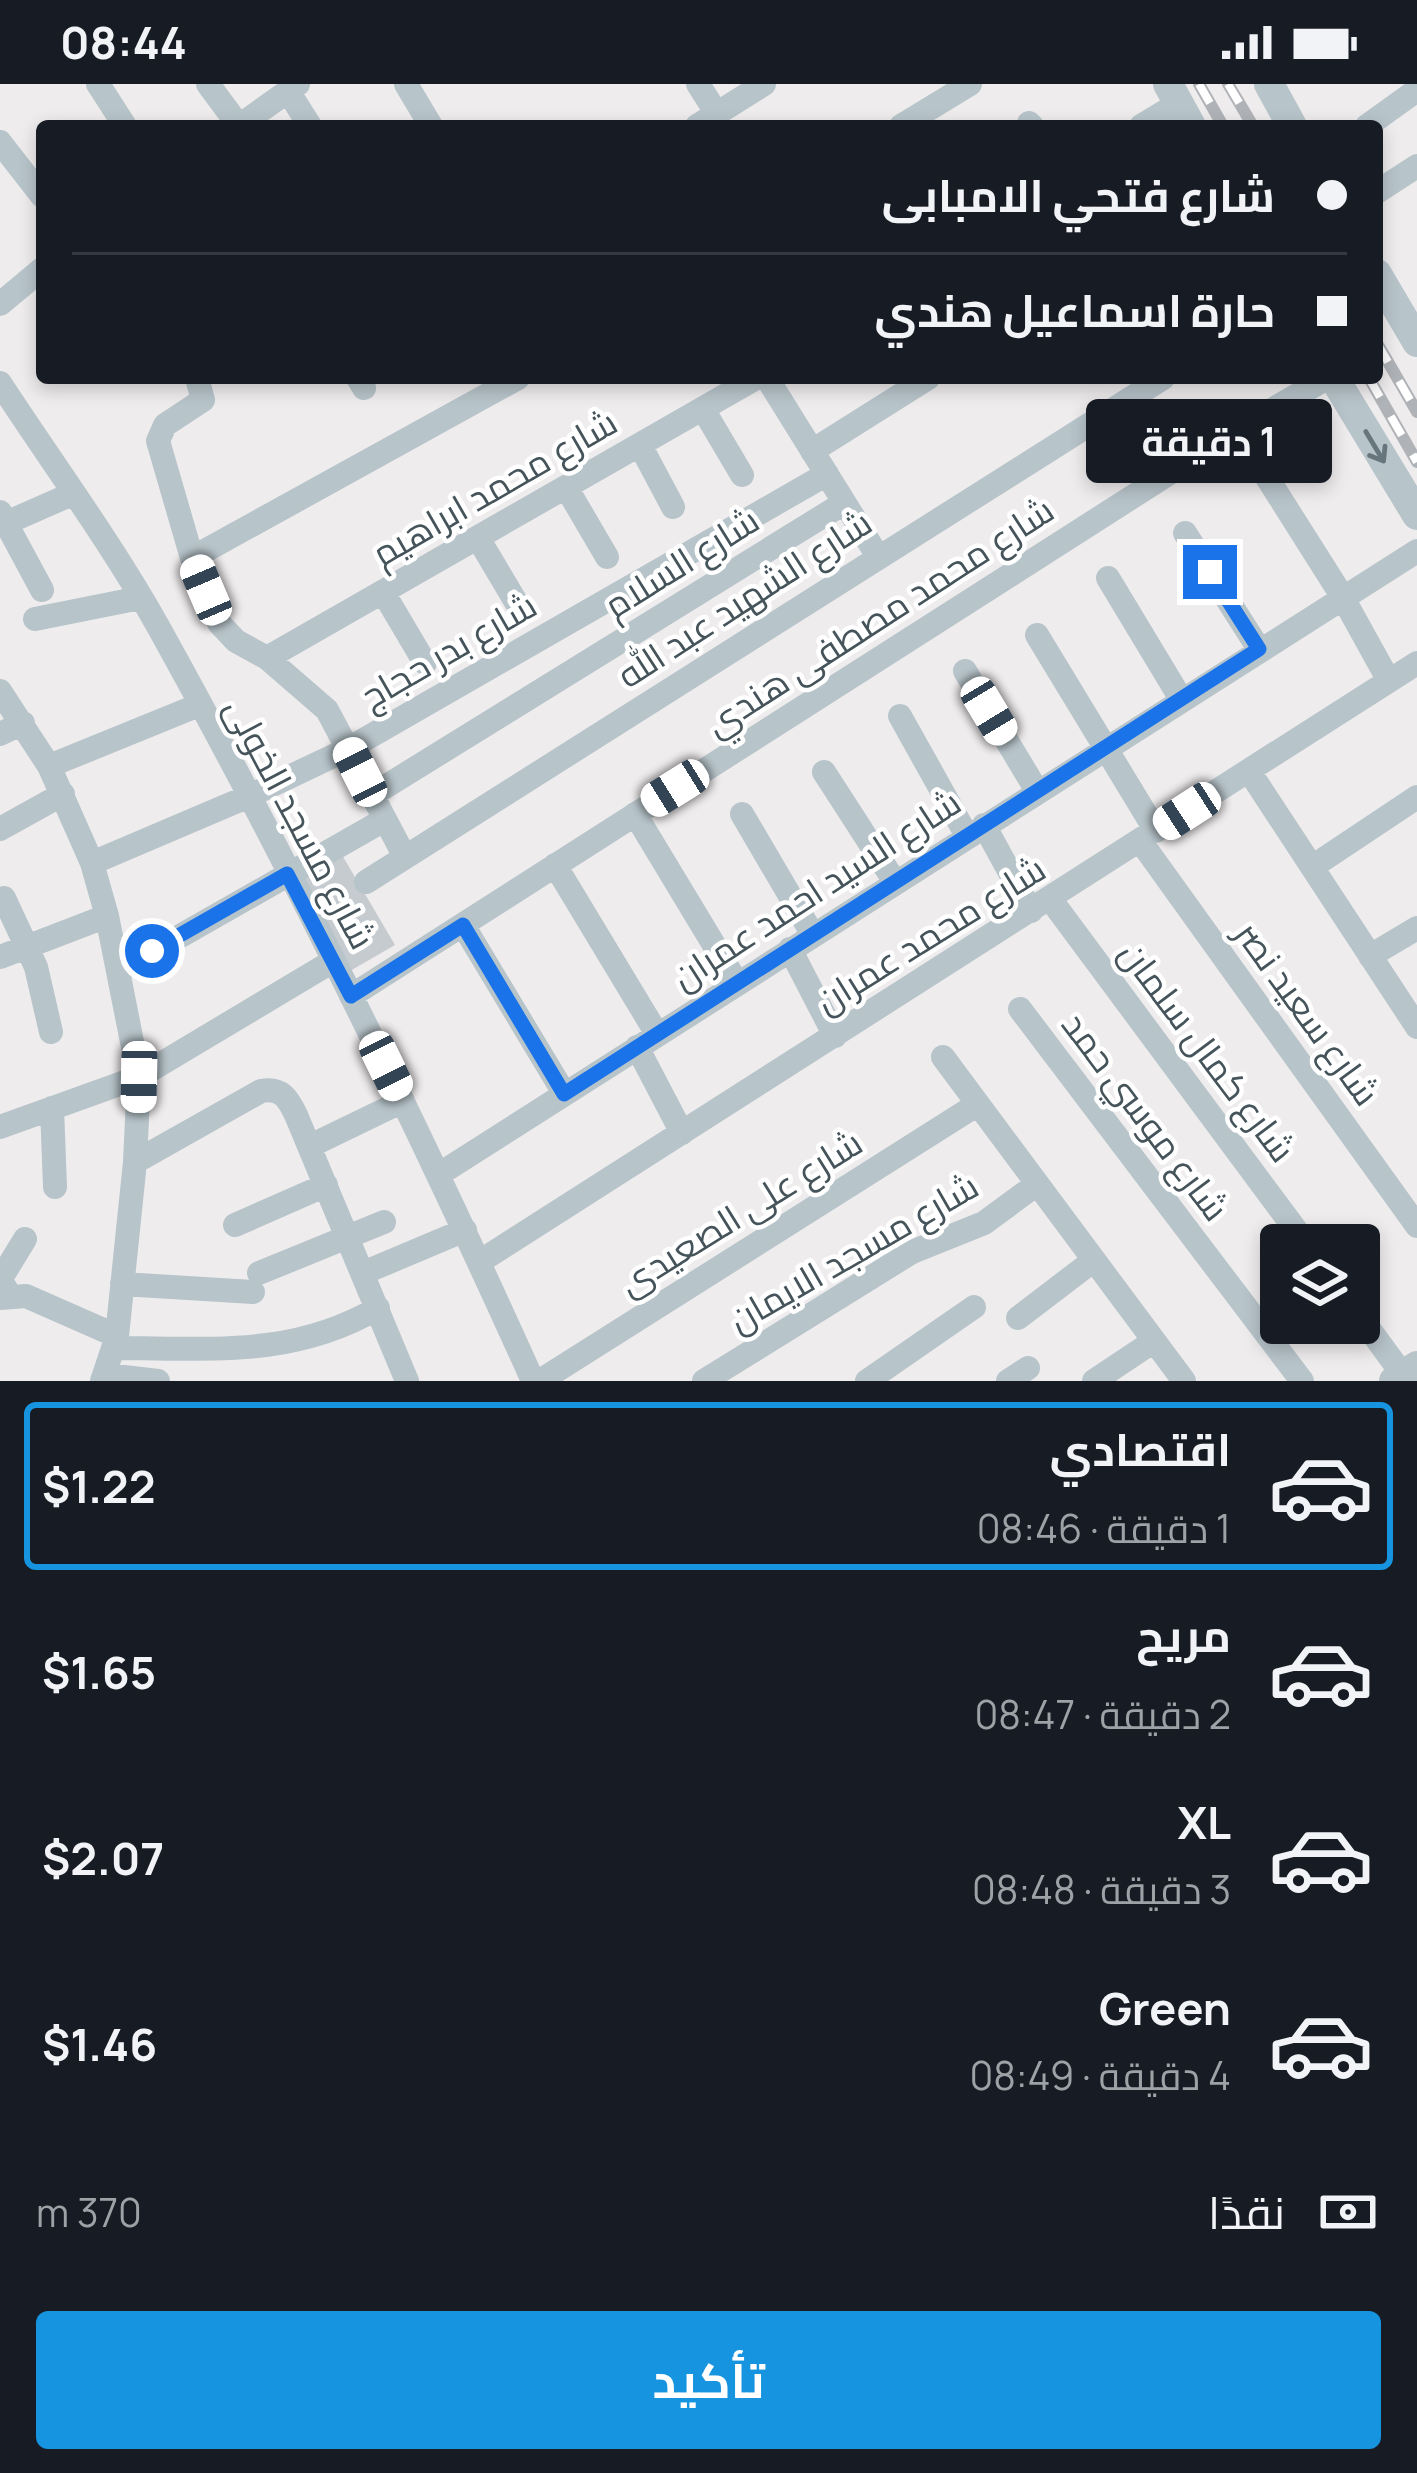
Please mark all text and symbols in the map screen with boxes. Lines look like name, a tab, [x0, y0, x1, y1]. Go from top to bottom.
text: 08:44	[60, 11, 187, 73]
text: شارع فتحي الامبابى	[882, 164, 1275, 226]
text: حارة اسماعيل هندي	[874, 279, 1275, 341]
street label: شارع محمد ابراهيم	[363, 397, 626, 578]
callout: 1 دقيقة	[1087, 398, 1333, 482]
text: 1 دقيقة	[1141, 414, 1277, 468]
one-way arrow	[1363, 429, 1387, 463]
street label: شارع محمد مصطفى هندي	[695, 485, 1065, 750]
street label: شارع السلام	[594, 495, 768, 630]
street label: شارع الشهيد عبد الله	[607, 497, 881, 700]
route end	[1183, 545, 1237, 599]
car	[175, 550, 237, 630]
street label: شارع بدر حجاج	[351, 580, 545, 721]
car	[955, 671, 1023, 751]
street label: شارع مسجد الخولى	[213, 689, 388, 958]
car	[328, 732, 392, 812]
car	[635, 754, 715, 822]
car	[1147, 776, 1227, 846]
street label: شارع السيد احمد عمران	[662, 777, 970, 1002]
street label: شارع محمد عمران	[806, 844, 1055, 1025]
street label: شارع سعيد نصر	[1223, 909, 1391, 1116]
route start	[125, 924, 179, 978]
street label: شارع كمال سلمان	[1108, 930, 1307, 1172]
street label: شارع موسي حمد	[1049, 1002, 1241, 1232]
car	[354, 1026, 418, 1106]
car	[120, 1041, 158, 1113]
street label: شارع على الصعيدى	[609, 1117, 872, 1307]
street label: شارع مسجد الايمان	[719, 1161, 987, 1344]
map controls	[1260, 1224, 1380, 1344]
button: layers	[1260, 1224, 1380, 1344]
text: اقتصادي	[1050, 1418, 1231, 1480]
icon: car	[1267, 1432, 1375, 1540]
text: $1.22	[42, 1455, 155, 1517]
text: 1 دقيقة · 08:46	[977, 1501, 1231, 1555]
text: مريح	[1136, 1604, 1231, 1666]
icon: car	[1267, 1618, 1375, 1726]
text: $1.65	[42, 1641, 156, 1703]
text: 2 دقيقة · 08:47	[974, 1687, 1231, 1741]
text: XL	[1177, 1791, 1231, 1853]
icon: car	[1267, 1804, 1375, 1912]
text: $2.07	[42, 1827, 164, 1889]
text: 3 دقيقة · 08:48	[972, 1862, 1231, 1916]
text: Green	[1099, 1977, 1231, 2039]
icon: car	[1267, 1990, 1375, 2098]
text: $1.46	[42, 2013, 157, 2075]
text: 4 دقيقة · 08:49	[969, 2048, 1231, 2102]
icon: cash	[1315, 2179, 1381, 2245]
text: نقدًا	[1208, 2181, 1285, 2243]
text: 370 m	[36, 2185, 142, 2239]
button: تأكيد	[36, 2311, 1381, 2449]

